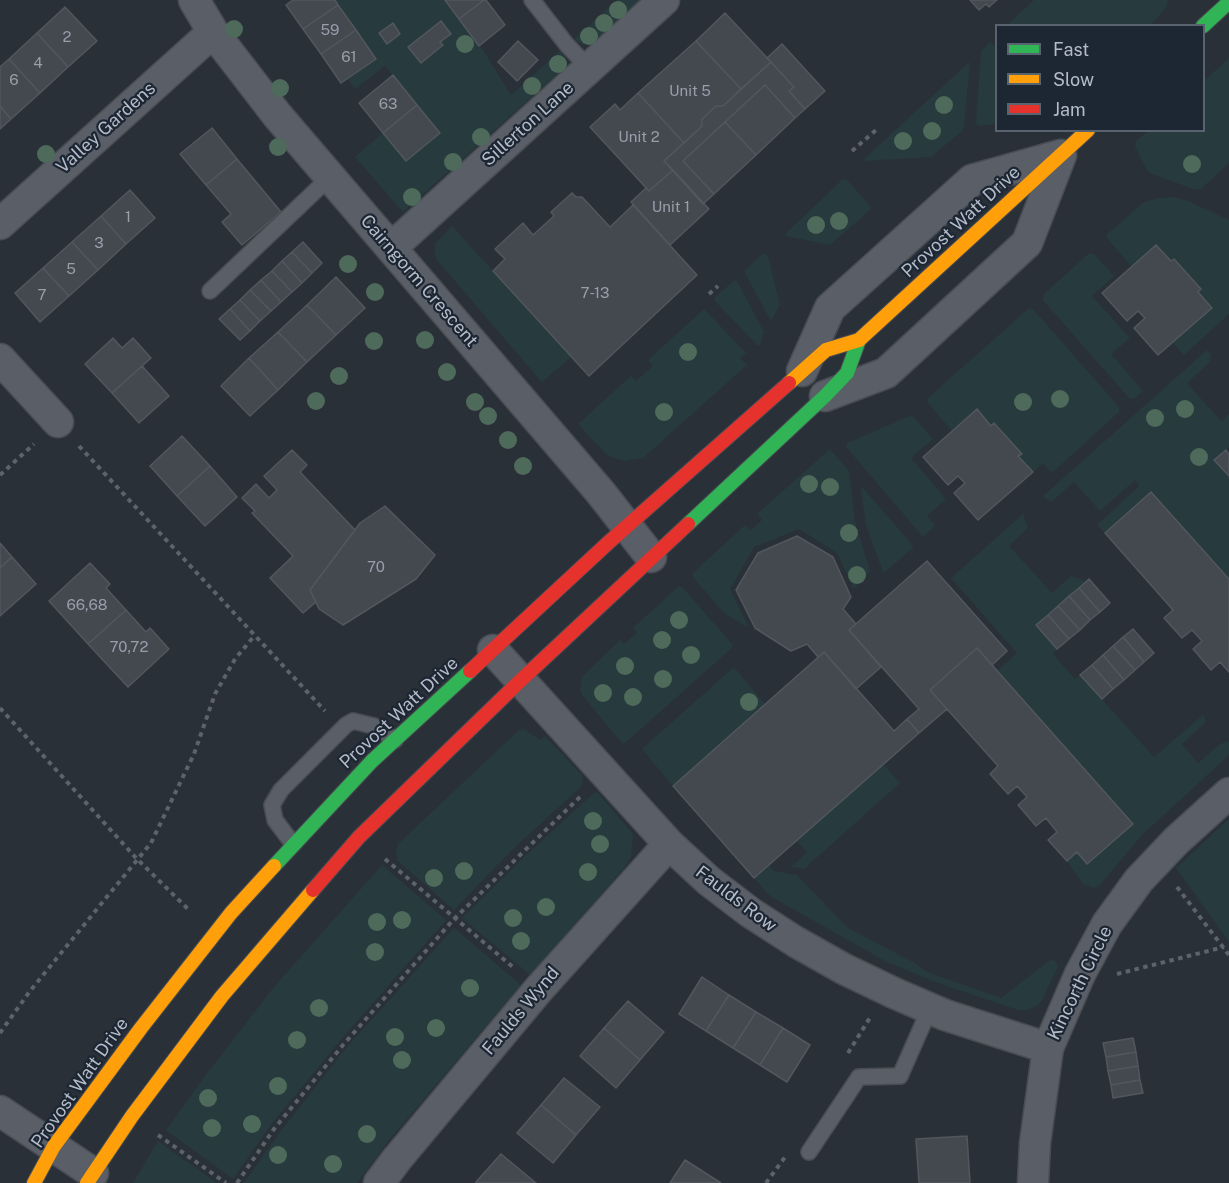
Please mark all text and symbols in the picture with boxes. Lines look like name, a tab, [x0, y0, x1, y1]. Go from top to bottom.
house number: 59	[321, 21, 339, 39]
legend	[995, 24, 1205, 132]
house number: 2	[63, 28, 71, 46]
text: Fast	[1053, 39, 1089, 60]
house number: 61	[341, 48, 357, 66]
house number: 4	[33, 54, 43, 72]
text: Slow	[1053, 69, 1094, 90]
house number: 6	[9, 71, 19, 89]
street label: Sillerton Lane	[478, 77, 578, 171]
street label: Valley Gardens	[52, 78, 160, 178]
house number: Unit 5	[669, 82, 711, 100]
house number: 63	[379, 95, 397, 113]
text: Jam	[1053, 99, 1086, 120]
house number: Unit 2	[618, 128, 660, 146]
street label: Provost Watt Drive	[897, 162, 1025, 282]
house number: Unit 1	[652, 198, 690, 216]
house number: 1	[125, 208, 131, 226]
street label: Cairngorm Crescent	[356, 211, 482, 351]
house number: 3	[94, 234, 104, 252]
house number: 5	[66, 260, 76, 278]
house number: 7-13	[580, 284, 610, 302]
house number: 7	[37, 286, 47, 304]
house number: 70	[367, 558, 385, 576]
house number: 66,68	[66, 596, 108, 614]
house number: 70,72	[110, 638, 148, 656]
street label: Provost Watt Drive	[335, 653, 463, 773]
street label: Faulds Row	[691, 861, 781, 937]
street label: Kincorth Circle	[1043, 922, 1117, 1044]
street label: Faulds Wynd	[478, 963, 564, 1059]
street label: Provost Watt Drive	[27, 1014, 133, 1152]

